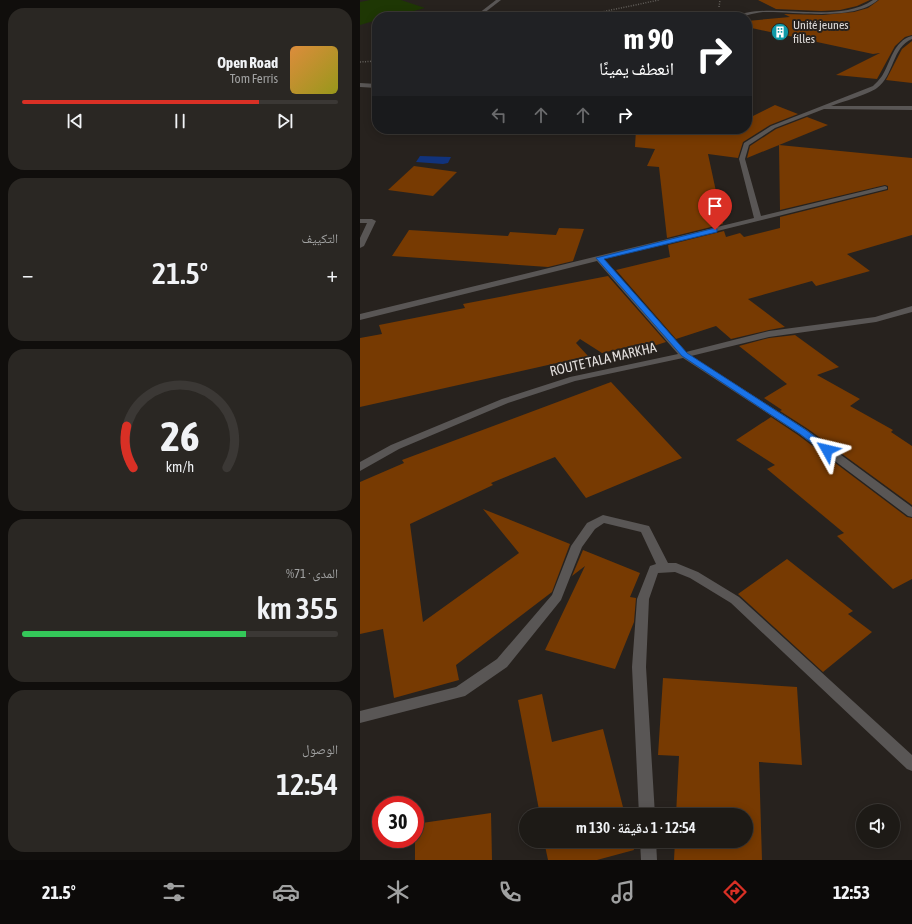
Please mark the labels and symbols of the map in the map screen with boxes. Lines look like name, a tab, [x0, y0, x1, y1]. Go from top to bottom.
place label: Unité jeunes filles	[793, 18, 849, 46]
building icon: Unité jeunes filles	[770, 22, 790, 42]
pin	[698, 189, 732, 230]
street label: ROUTE TALA MARKHA	[548, 339, 658, 379]
position arrow	[806, 429, 848, 471]
speed limit sign: 30	[372, 796, 424, 848]

